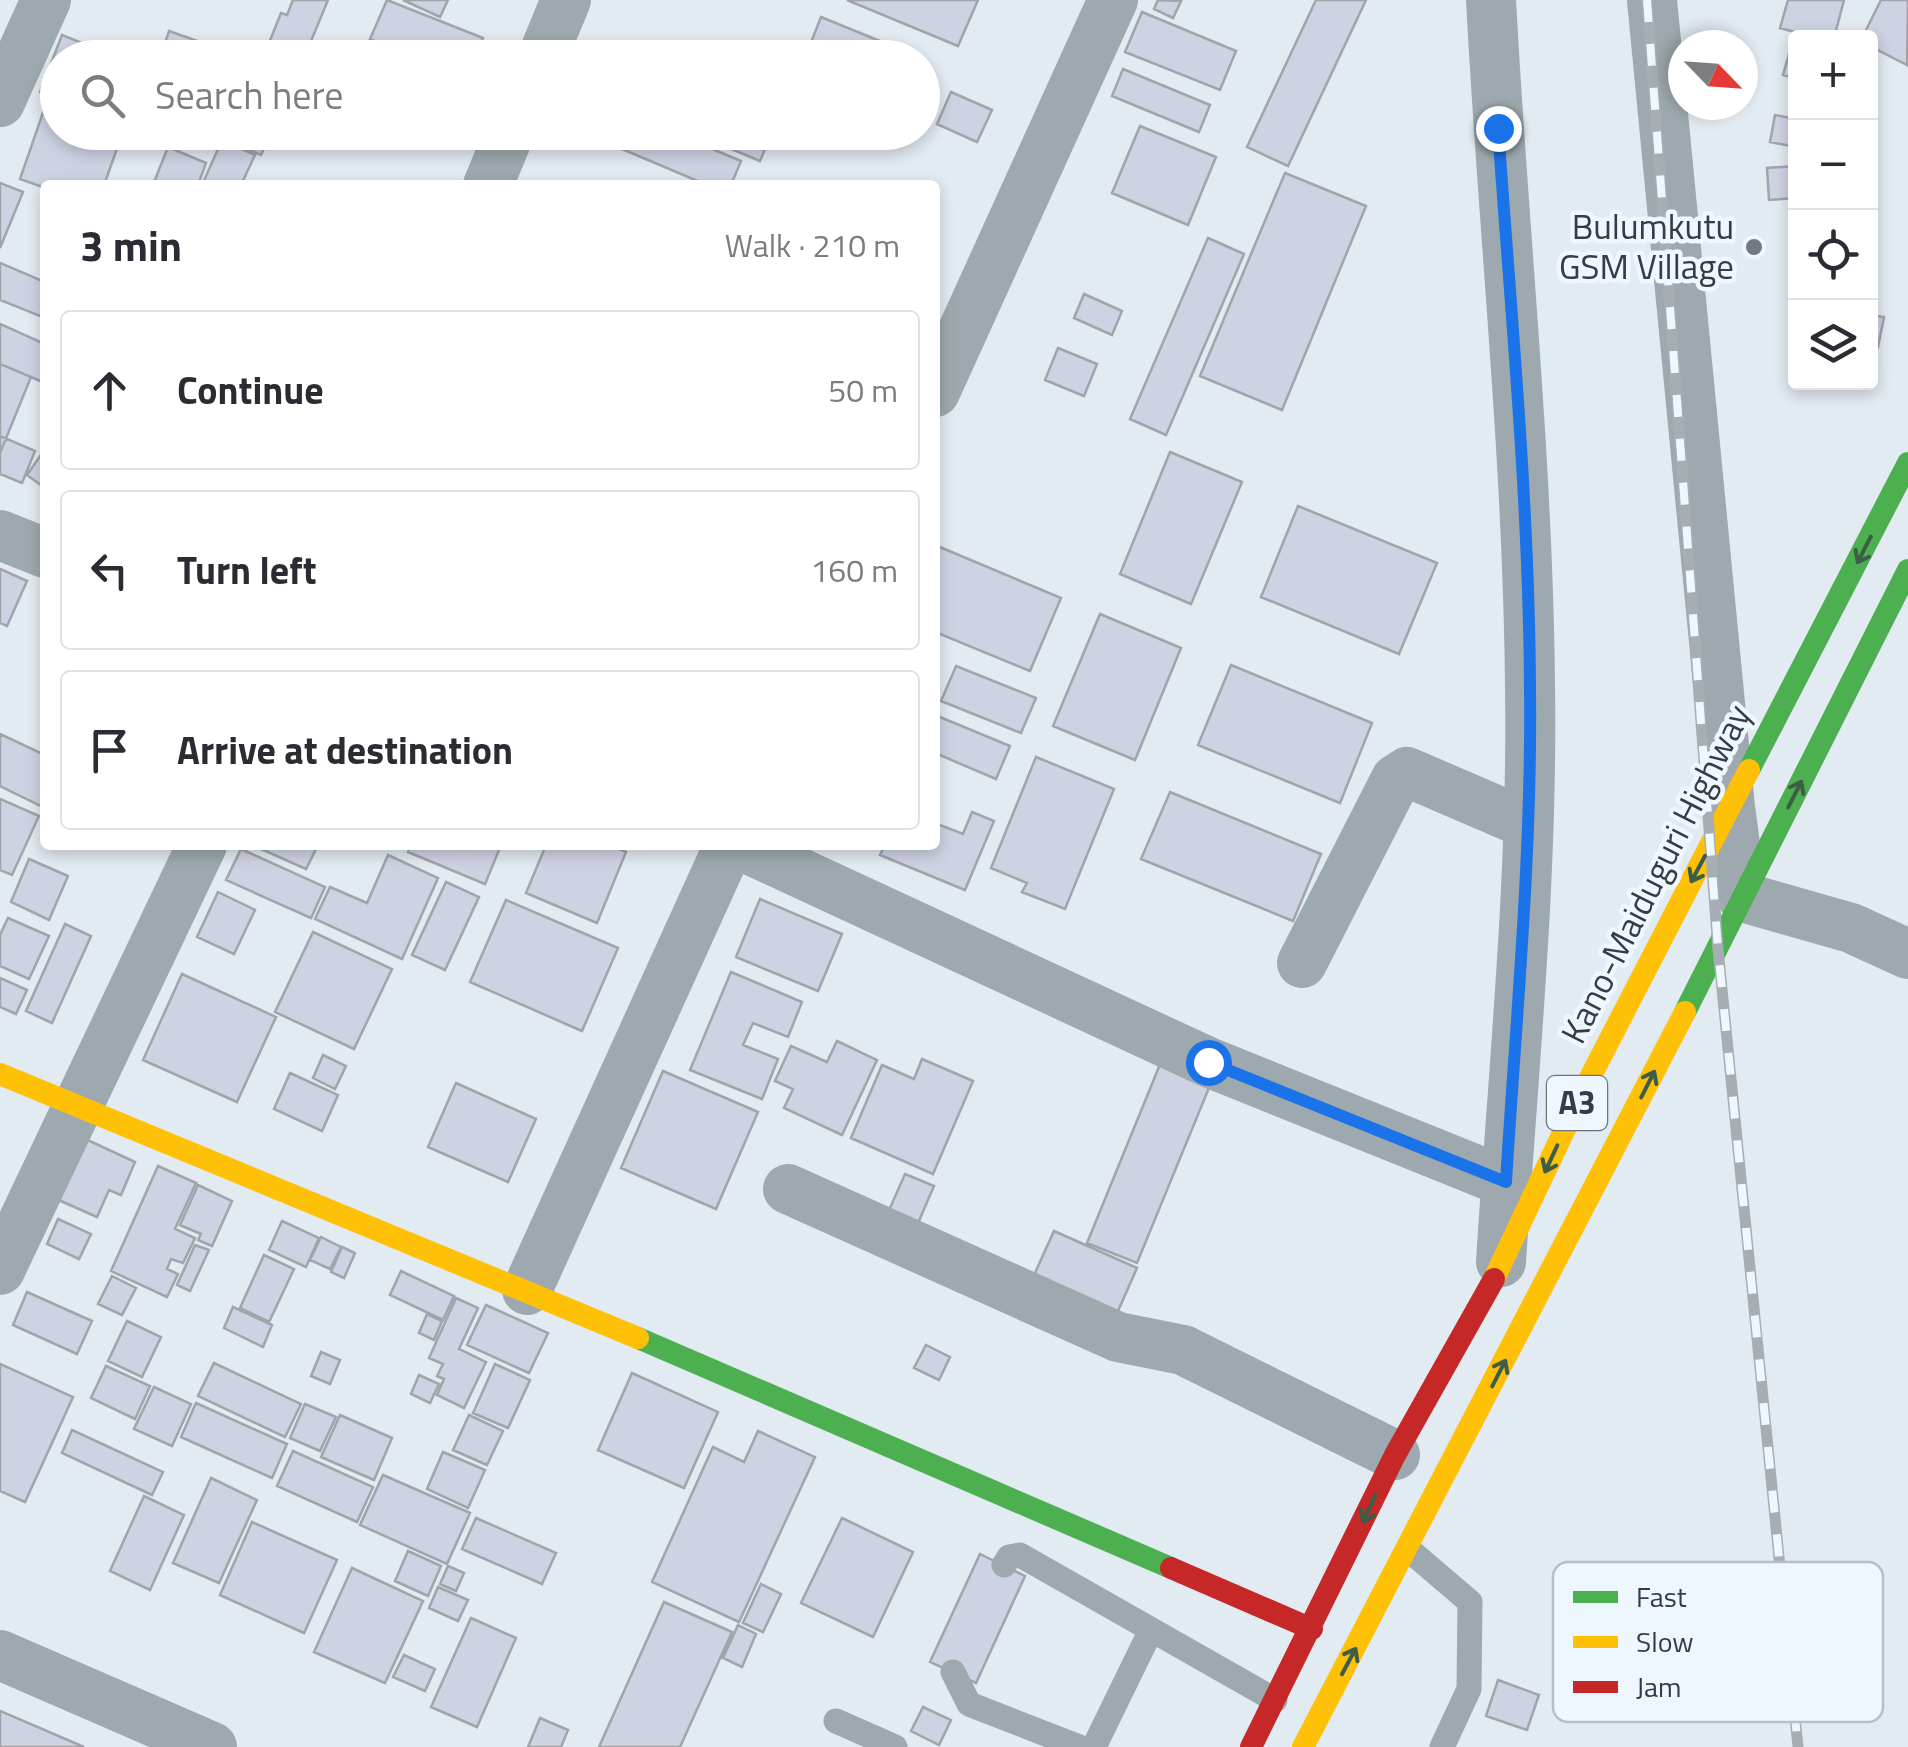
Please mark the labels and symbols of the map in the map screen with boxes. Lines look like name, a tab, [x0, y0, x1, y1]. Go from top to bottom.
north arrow	[1668, 30, 1758, 120]
route end	[1476, 106, 1522, 152]
place label: Bulumkutu GSM Village	[1559, 199, 1734, 293]
marker: Bulumkutu GSM Village	[1743, 236, 1765, 258]
one-way arrow	[1854, 534, 1873, 564]
street label: Kano-Maiduguri Highway	[1546, 694, 1764, 1053]
one-way arrow	[1786, 779, 1805, 809]
one-way arrow	[1688, 854, 1708, 884]
route start	[1186, 1040, 1232, 1086]
one-way arrow	[1639, 1070, 1658, 1099]
road number: A3	[1547, 1076, 1607, 1130]
one-way arrow	[1540, 1143, 1559, 1173]
one-way arrow	[1490, 1358, 1509, 1388]
one-way arrow	[1358, 1493, 1377, 1523]
legend	[1553, 1562, 1883, 1722]
text: Fast	[1636, 1575, 1687, 1618]
text: Slow	[1636, 1620, 1694, 1663]
one-way arrow	[1340, 1646, 1359, 1676]
text: Jam	[1636, 1665, 1682, 1708]

